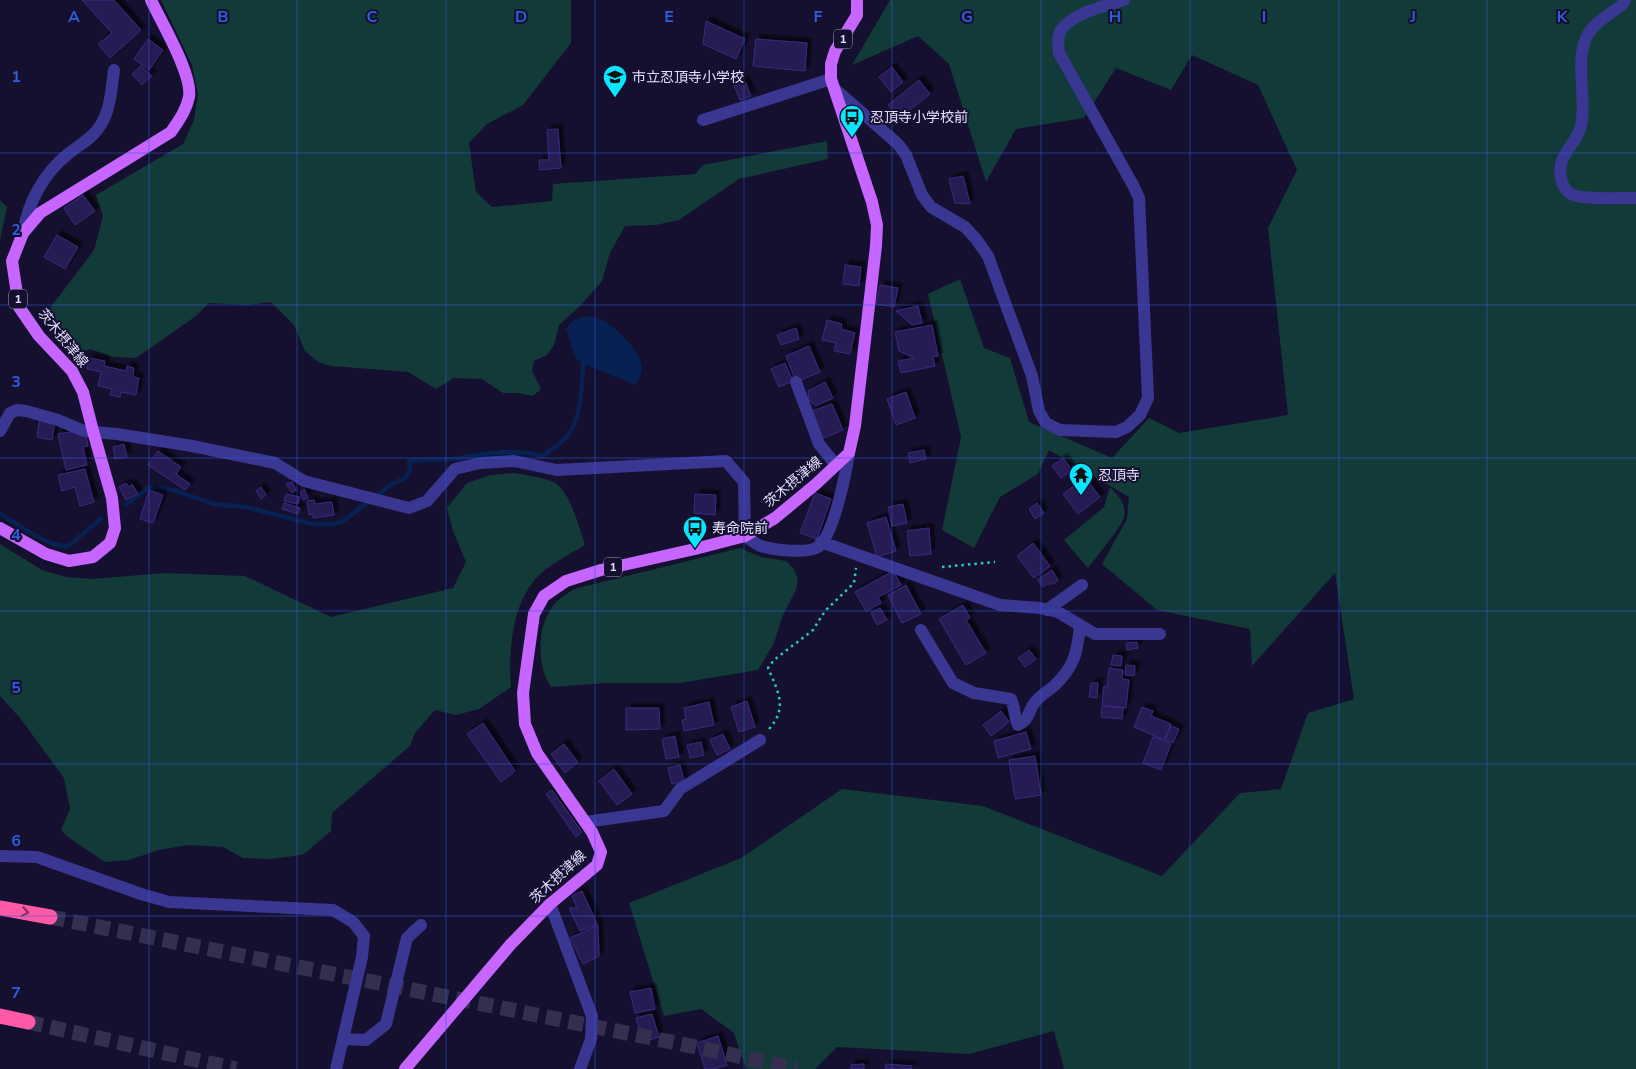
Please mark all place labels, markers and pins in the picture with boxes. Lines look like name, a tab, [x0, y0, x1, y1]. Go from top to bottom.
school or university icon: 市立忍頂寺小学校	[602, 64, 628, 98]
place label: 市立忍頂寺小学校	[632, 68, 744, 87]
bus stop icon: 忍頂寺小学校前	[839, 104, 865, 138]
place label: 忍頂寺小学校前	[870, 108, 968, 127]
temple icon: 忍頂寺	[1068, 462, 1094, 496]
place label: 忍頂寺	[1098, 466, 1140, 485]
bus stop icon: 寿命院前	[682, 515, 708, 549]
place label: 寿命院前	[712, 519, 768, 538]

